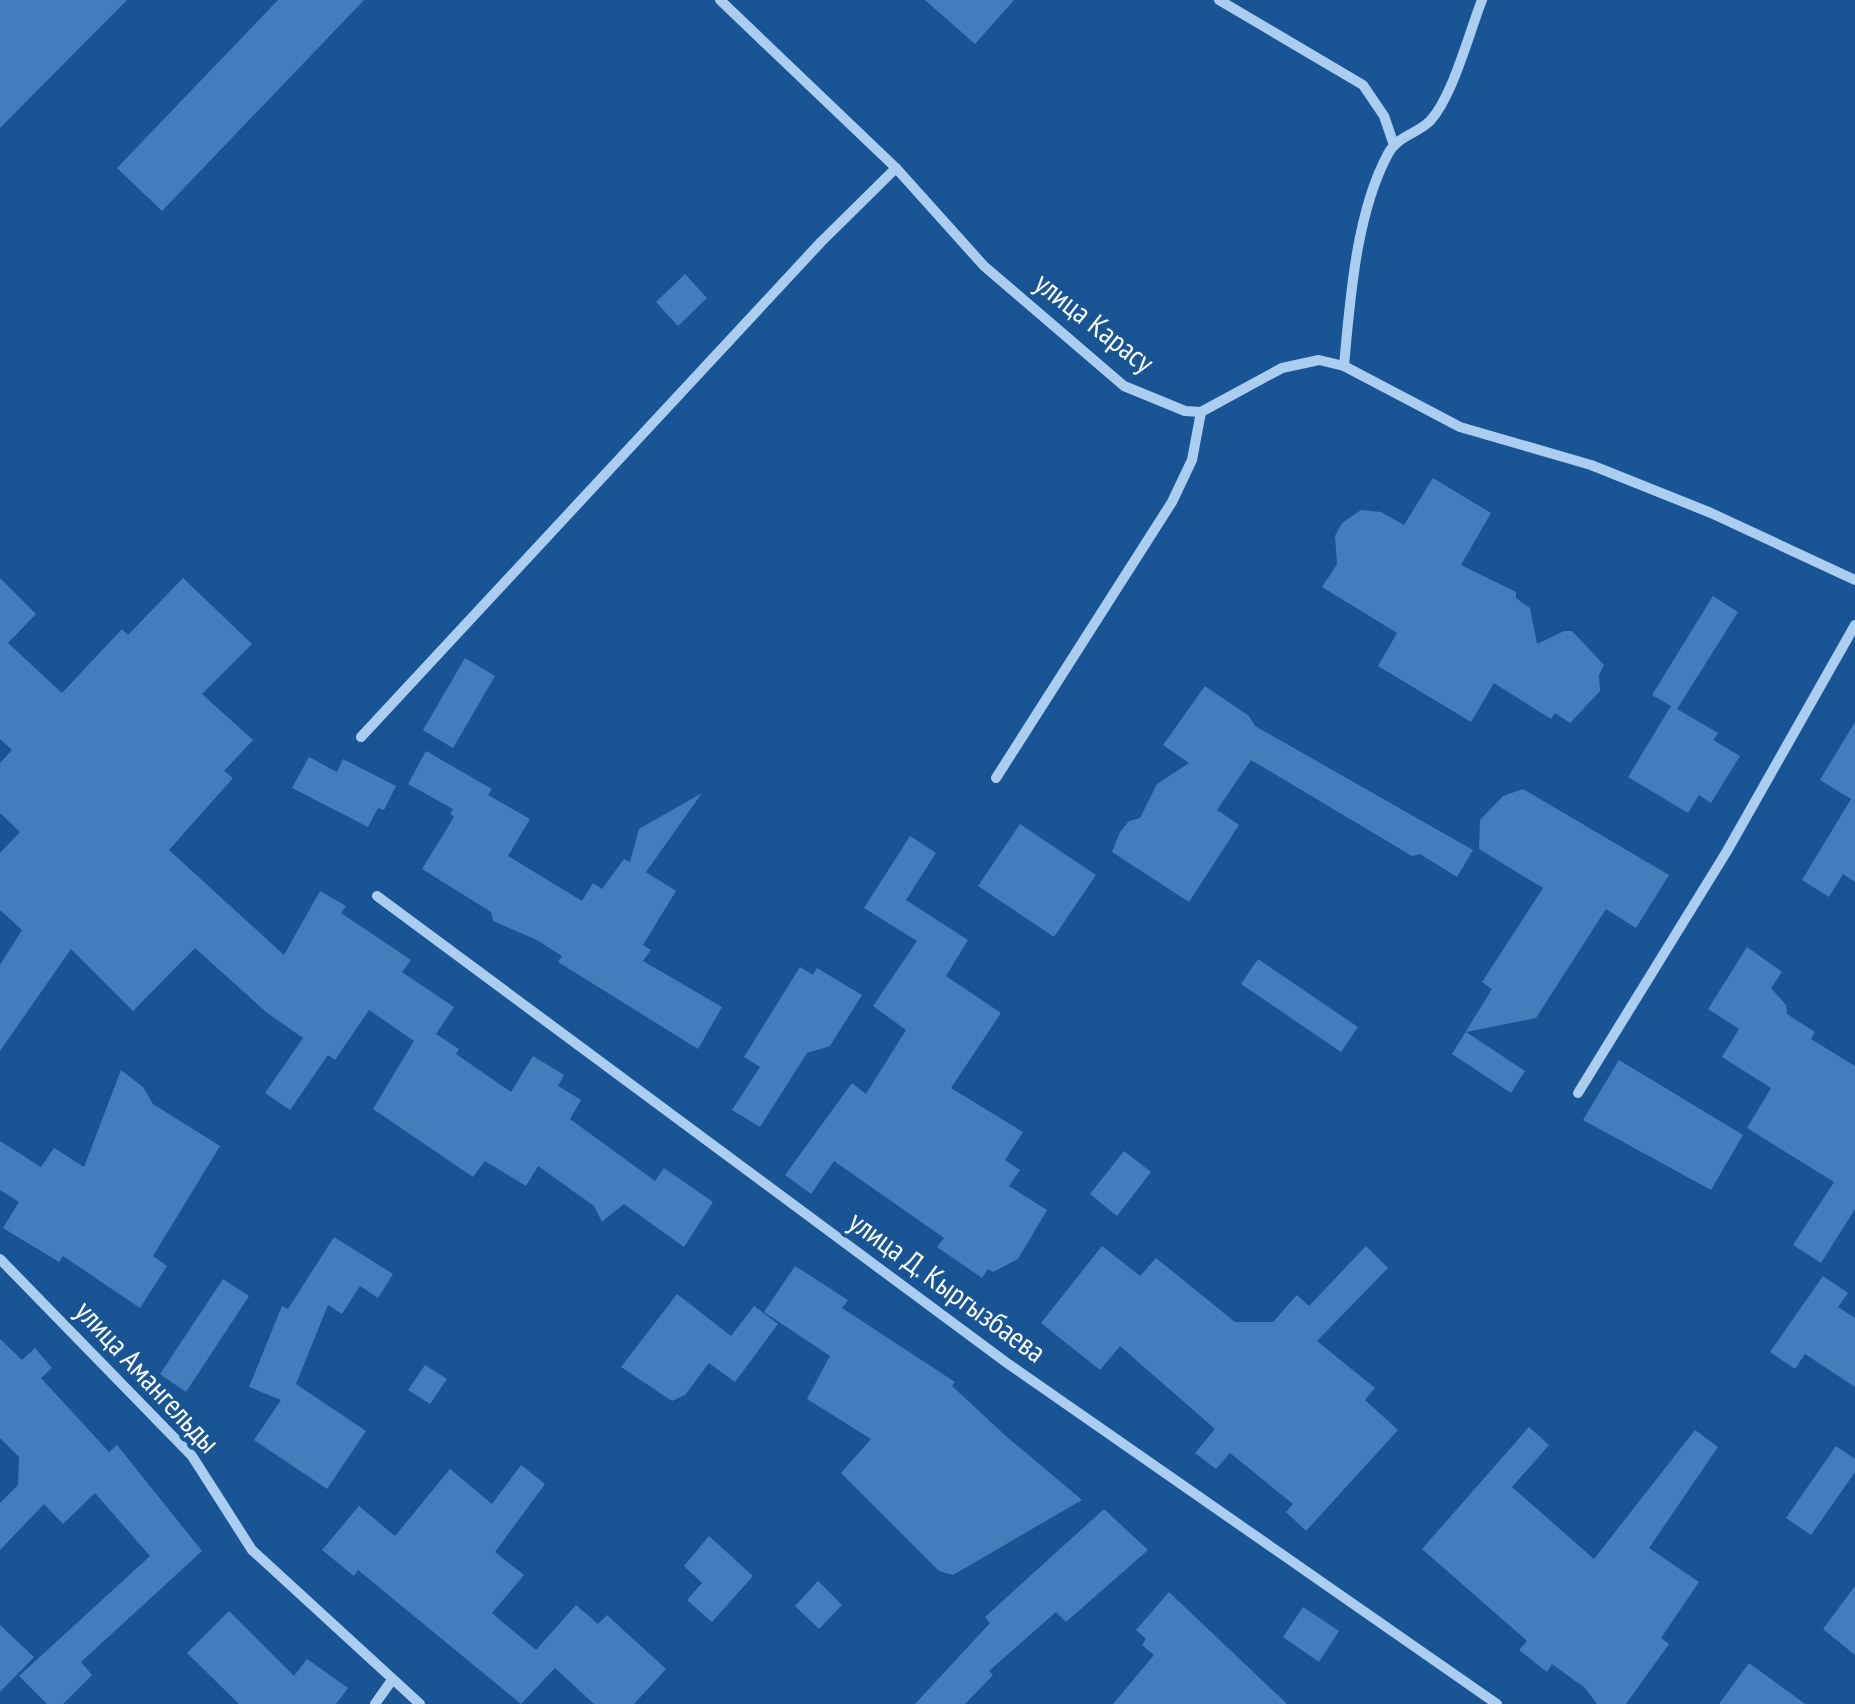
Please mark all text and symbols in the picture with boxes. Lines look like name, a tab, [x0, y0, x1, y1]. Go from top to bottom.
street label: улица Карасу	[1027, 263, 1163, 381]
street label: улица Д. Кыргызбаева	[842, 1201, 1054, 1370]
street label: улица Амангельды	[67, 1291, 229, 1461]

